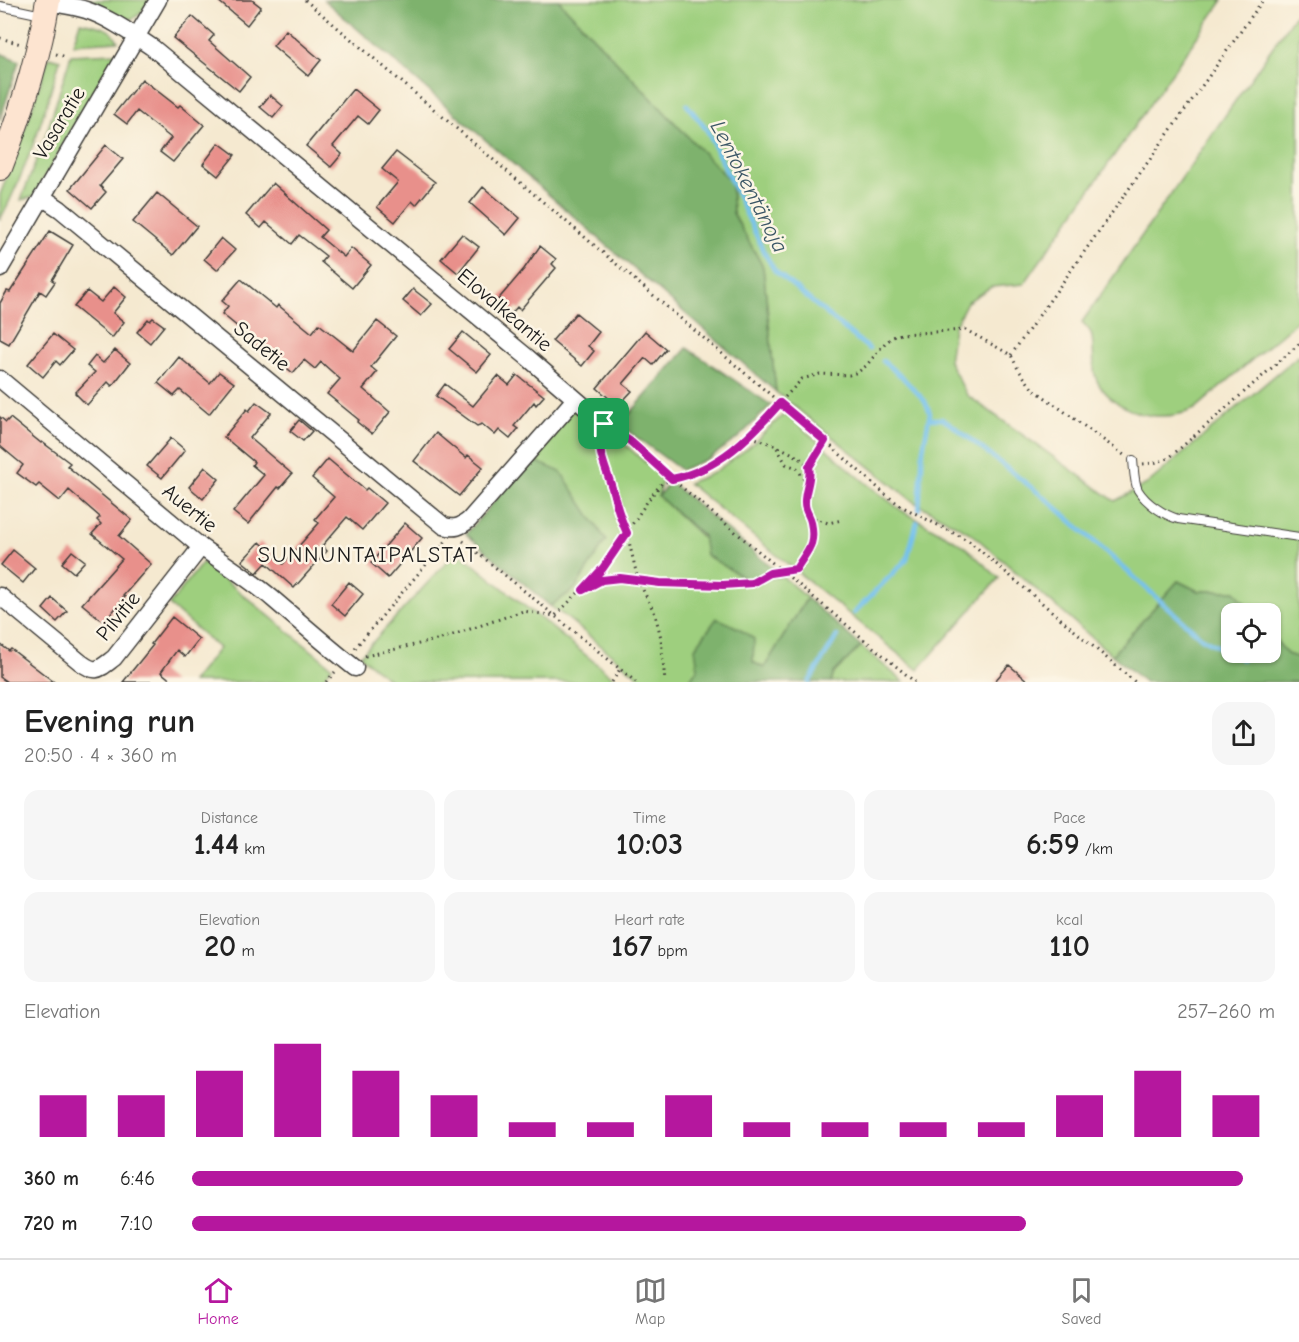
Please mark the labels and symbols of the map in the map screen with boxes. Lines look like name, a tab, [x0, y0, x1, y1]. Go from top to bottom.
street label: Vasaratie	[28, 82, 90, 164]
water label: Lentokentänoja	[705, 116, 794, 257]
street label: Elovalkeantie	[453, 264, 557, 356]
street label: Sadetie	[229, 316, 295, 376]
pin	[578, 398, 629, 449]
street label: Auertie	[158, 479, 222, 537]
district label: SUNNUNTAIPALSTAT	[258, 542, 478, 568]
street label: Pilvitie	[91, 587, 145, 645]

